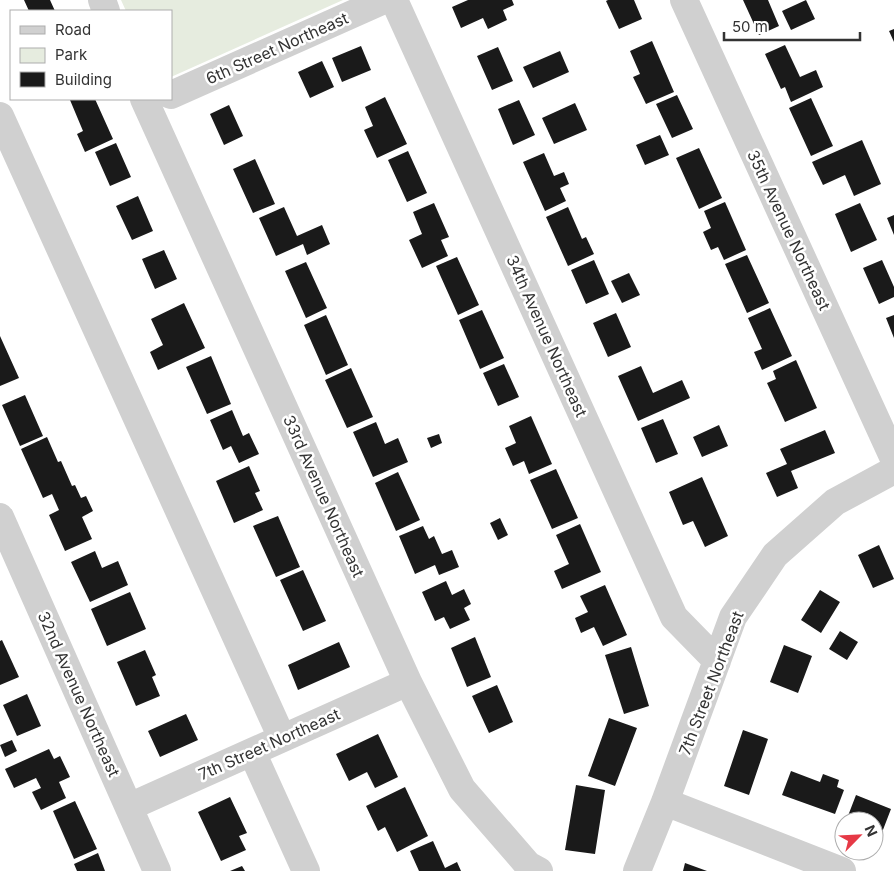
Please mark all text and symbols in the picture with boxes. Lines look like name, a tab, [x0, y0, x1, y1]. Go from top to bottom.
street label: 6th Street Northeast	[203, 8, 351, 88]
legend	[10, 10, 172, 100]
scale bar	[724, 10, 860, 42]
text: 50 m	[732, 17, 768, 36]
text: Road	[55, 20, 91, 39]
text: Park	[55, 45, 88, 64]
text: Building	[55, 70, 112, 89]
street label: 35th Avenue Northeast	[743, 147, 835, 313]
street label: 34th Avenue Northeast	[502, 252, 592, 420]
street label: 33rd Avenue Northeast	[279, 412, 369, 580]
street label: 32nd Avenue Northeast	[33, 608, 125, 780]
street label: 7th Street Northeast	[674, 608, 748, 758]
street label: 7th Street Northeast	[195, 704, 343, 784]
north arrow	[834, 811, 884, 861]
text: N	[861, 822, 881, 839]

